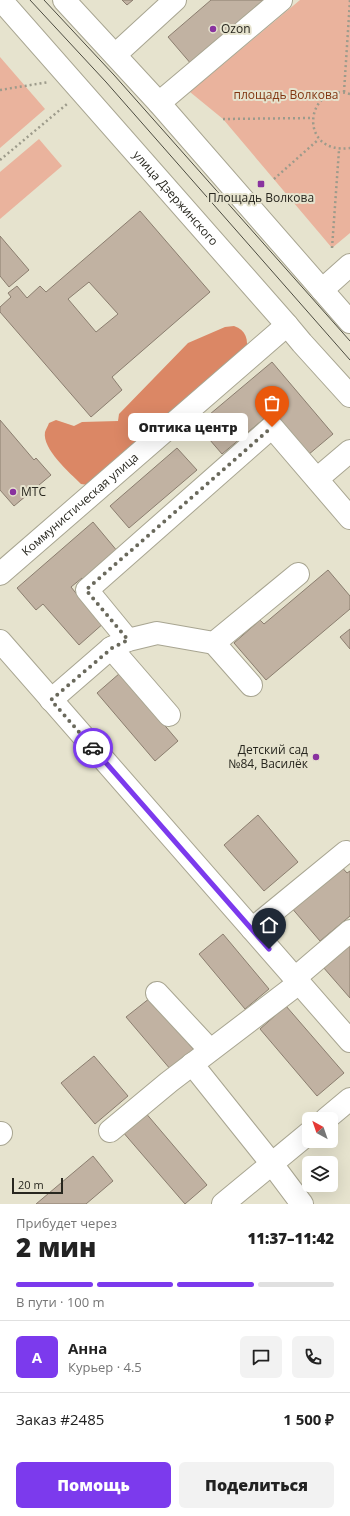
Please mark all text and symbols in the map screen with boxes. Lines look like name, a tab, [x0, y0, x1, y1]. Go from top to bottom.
place label: Ozon	[221, 20, 251, 37]
marker: Ozon	[208, 24, 218, 34]
park label: площадь Волкова	[234, 86, 338, 103]
street label: улица Дзержинского	[129, 147, 222, 249]
marker: Площадь Волкова	[256, 179, 266, 189]
place label: Площадь Волкова	[208, 189, 314, 206]
pin	[255, 386, 289, 427]
icon: bag	[261, 392, 283, 414]
callout: Оптика центр	[128, 413, 248, 441]
text: Оптика центр	[138, 418, 238, 436]
street label: Коммунистическая улица	[18, 449, 142, 560]
place label: МТС	[21, 483, 46, 500]
marker: МТС	[8, 487, 18, 497]
courier	[73, 728, 113, 768]
icon: car	[82, 737, 104, 759]
place label: Детский сад №84, Василёк	[228, 741, 309, 772]
marker: Детский сад №84, Василёк	[311, 752, 321, 762]
pin	[252, 908, 286, 949]
icon: home	[258, 914, 280, 936]
north arrow	[302, 1112, 338, 1148]
map controls	[302, 1112, 338, 1192]
button: layers	[302, 1156, 338, 1192]
scale bar	[12, 1176, 63, 1195]
text: 20 m	[18, 1177, 44, 1192]
text: Прибудет через	[16, 1214, 117, 1232]
text: 11:37–11:42	[248, 1228, 334, 1248]
text: 2 мин	[16, 1229, 96, 1265]
text: В пути · 100 m	[16, 1293, 105, 1311]
button: chat	[240, 1336, 282, 1378]
button: phone	[292, 1336, 334, 1378]
text: Анна	[68, 1338, 107, 1358]
text: А	[32, 1347, 42, 1367]
text: Курьер · 4.5	[68, 1358, 142, 1376]
text: Заказ #2485	[16, 1409, 104, 1429]
text: 1 500 ₽	[283, 1409, 334, 1429]
button: Помощь	[16, 1462, 171, 1508]
button: Поделиться	[179, 1462, 334, 1508]

